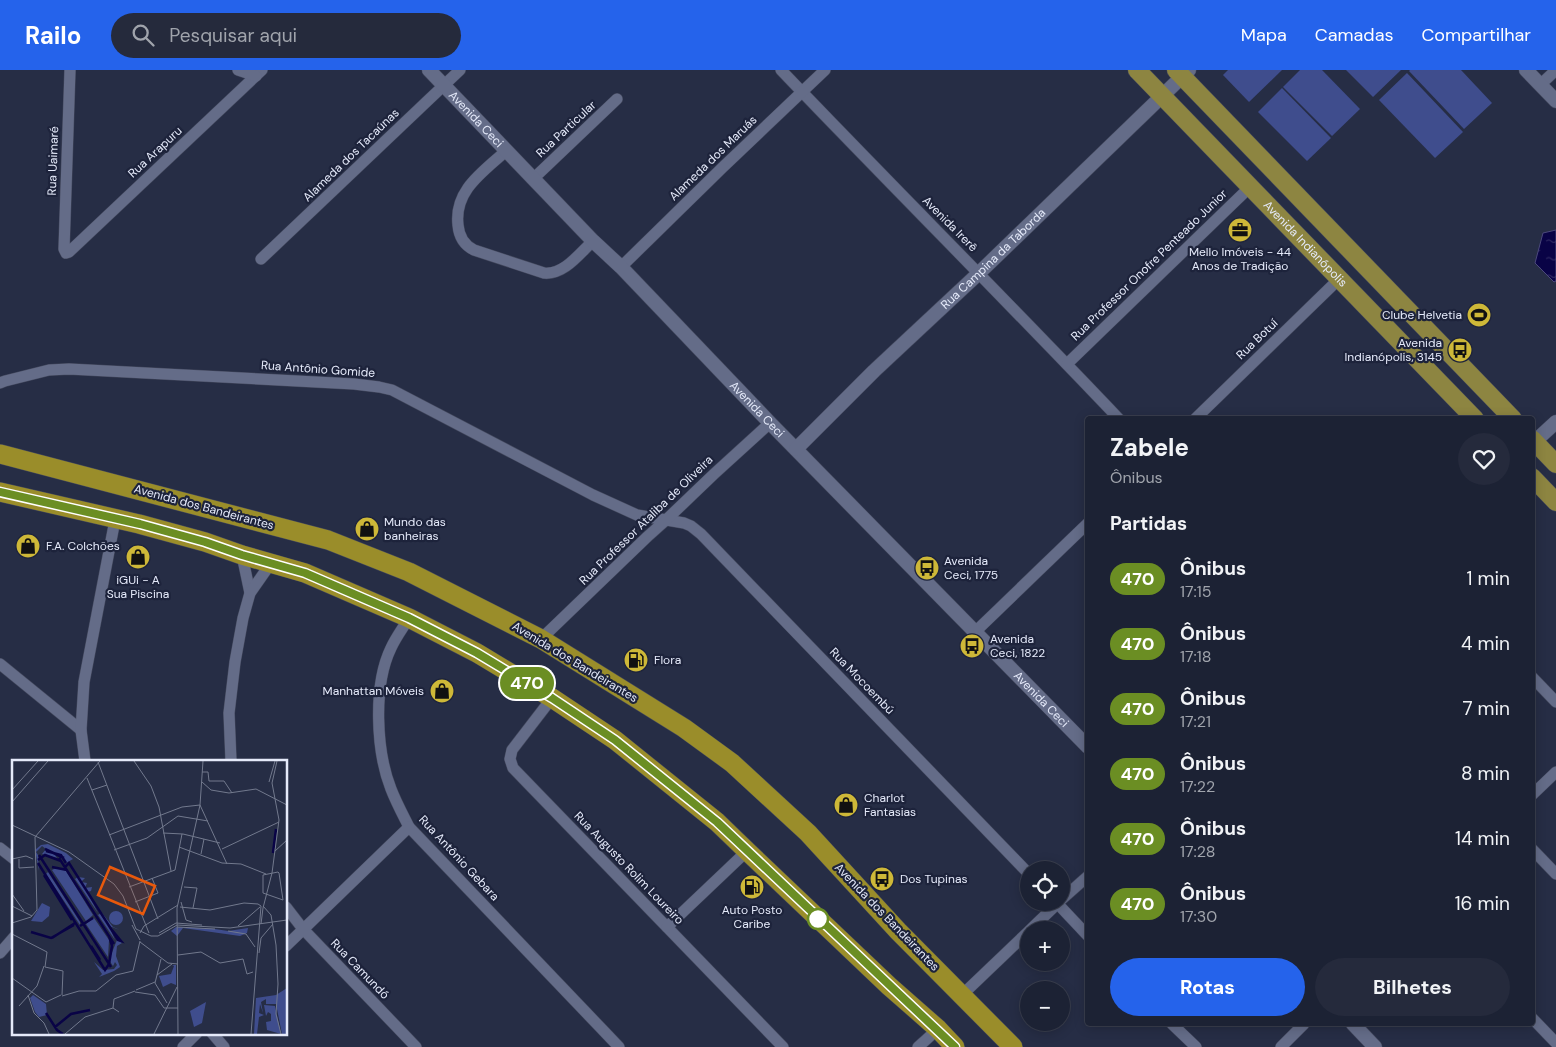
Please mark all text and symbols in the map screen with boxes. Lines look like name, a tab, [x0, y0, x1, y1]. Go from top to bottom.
search box	[111, 13, 461, 58]
text: Railo	[25, 20, 81, 51]
icon: search	[129, 21, 157, 49]
text: Pesquisar aqui	[169, 23, 297, 48]
text: Mapa	[1241, 23, 1287, 47]
text: Camadas	[1315, 23, 1393, 47]
text: Compartilhar	[1421, 23, 1531, 47]
street label: Avenida Ceci	[445, 87, 507, 151]
street label: Rua Particular	[533, 97, 600, 161]
street label: Alameda dos Tacaúnas	[299, 105, 403, 205]
street label: Alameda dos Maruás	[666, 112, 760, 204]
street label: Rua Arapuru	[125, 123, 186, 181]
street label: Rua Uaimaré	[44, 126, 62, 196]
street label: Rua Professor Onofre Penteado Junior	[1067, 185, 1231, 344]
street label: Avenida Irerê	[919, 193, 981, 255]
street label: Avenida Indianópolis	[1260, 197, 1351, 290]
street label: Rua Campina da Taborda	[937, 205, 1049, 313]
office icon: Mello Imóveis - 44 Anos de Tradição	[1227, 217, 1253, 243]
place label: Mello Imóveis - 44 Anos de Tradição	[1189, 244, 1291, 274]
sports icon: Clube Helvetia	[1466, 302, 1492, 328]
place label: Clube Helvetia	[1382, 307, 1462, 323]
street label: Rua Botuí	[1233, 315, 1282, 363]
place label: Avenida Indianópolis, 3145	[1345, 335, 1442, 365]
bus stop icon: Avenida Indianópolis, 3145	[1447, 337, 1473, 363]
street label: Rua Antônio Gomide	[260, 357, 376, 381]
street label: Avenida Ceci	[726, 378, 788, 441]
text: Zabele	[1110, 432, 1189, 463]
button: heart	[1458, 433, 1510, 485]
street label: Rua Professor Ataliba de Oliveira	[576, 452, 716, 588]
text: Ônibus	[1110, 467, 1163, 488]
street label: Avenida dos Bandeirantes	[132, 481, 276, 533]
text: Partidas	[1110, 511, 1187, 536]
place label: Mundo das banheiras	[384, 514, 446, 544]
shop icon: Mundo das banheiras	[354, 516, 380, 542]
shop icon: F.A. Colchões	[15, 533, 41, 559]
place label: F.A. Colchões	[46, 538, 120, 554]
shop icon: iGUi - A Sua Piscina	[125, 544, 151, 570]
place label: Avenida Ceci, 1775	[944, 553, 998, 583]
bus stop icon: Avenida Ceci, 1775	[914, 555, 940, 581]
text: Ônibus	[1180, 556, 1246, 581]
text: 1 min	[1467, 566, 1510, 591]
text: 470	[1121, 567, 1154, 591]
place label: iGUi - A Sua Piscina	[107, 572, 169, 602]
text: 17:15	[1180, 581, 1212, 602]
street label: Avenida dos Bandeirantes	[509, 618, 641, 706]
text: Ônibus	[1180, 621, 1246, 646]
place label: Avenida Ceci, 1822	[990, 631, 1045, 661]
text: 4 min	[1461, 631, 1510, 656]
text: 470	[1121, 632, 1154, 656]
bus stop icon: Avenida Ceci, 1822	[959, 633, 985, 659]
street label: Rua Mocoembú	[826, 644, 898, 718]
text: 17:18	[1180, 646, 1212, 667]
fuel station icon: Flora	[623, 647, 649, 673]
place label: Flora	[654, 652, 681, 668]
line badge: 470	[498, 667, 556, 699]
street label: Avenida Ceci	[1010, 668, 1072, 731]
text: 470	[510, 671, 544, 695]
shop icon: Manhattan Móveis	[429, 678, 455, 704]
place label: Manhattan Móveis	[323, 683, 424, 699]
text: Ônibus	[1180, 686, 1246, 711]
text: 7 min	[1462, 696, 1510, 721]
text: 470	[1121, 697, 1154, 721]
text: 17:21	[1180, 711, 1211, 732]
text: Ônibus	[1180, 751, 1246, 776]
inset map	[12, 760, 288, 1034]
text: 8 min	[1461, 761, 1510, 786]
text: 470	[1121, 762, 1154, 786]
text: 17:22	[1180, 776, 1215, 797]
place label: Charlot Fantasias	[864, 790, 916, 820]
shop icon: Charlot Fantasias	[833, 792, 859, 818]
street label: Rua Augusto Rolim Loureiro	[571, 808, 687, 928]
street label: Rua Antônio Gebara	[415, 812, 503, 904]
text: Ônibus	[1180, 816, 1246, 841]
text: 14 min	[1455, 826, 1510, 851]
text: 470	[1121, 827, 1154, 851]
text: 17:28	[1180, 841, 1215, 862]
street label: Avenida dos Bandeirantes	[831, 860, 943, 974]
map controls	[1020, 861, 1070, 1031]
button: locate	[1020, 861, 1070, 911]
bus stop icon: Dos Tupinas	[869, 866, 895, 892]
place label: Dos Tupinas	[900, 871, 967, 887]
fuel station icon: Auto Posto Caribe	[739, 874, 765, 900]
text: Ônibus	[1180, 881, 1246, 906]
text: 16 min	[1455, 891, 1510, 916]
text: 470	[1121, 892, 1154, 916]
place label: Auto Posto Caribe	[722, 902, 782, 932]
text: 17:30	[1180, 906, 1217, 927]
unlabelled marker	[807, 908, 829, 930]
button: +	[1020, 921, 1070, 971]
street label: Rua Camundó	[327, 935, 393, 1003]
button: Rotas	[1110, 958, 1305, 1016]
button: Bilhetes	[1315, 958, 1510, 1016]
button: −	[1020, 981, 1070, 1031]

